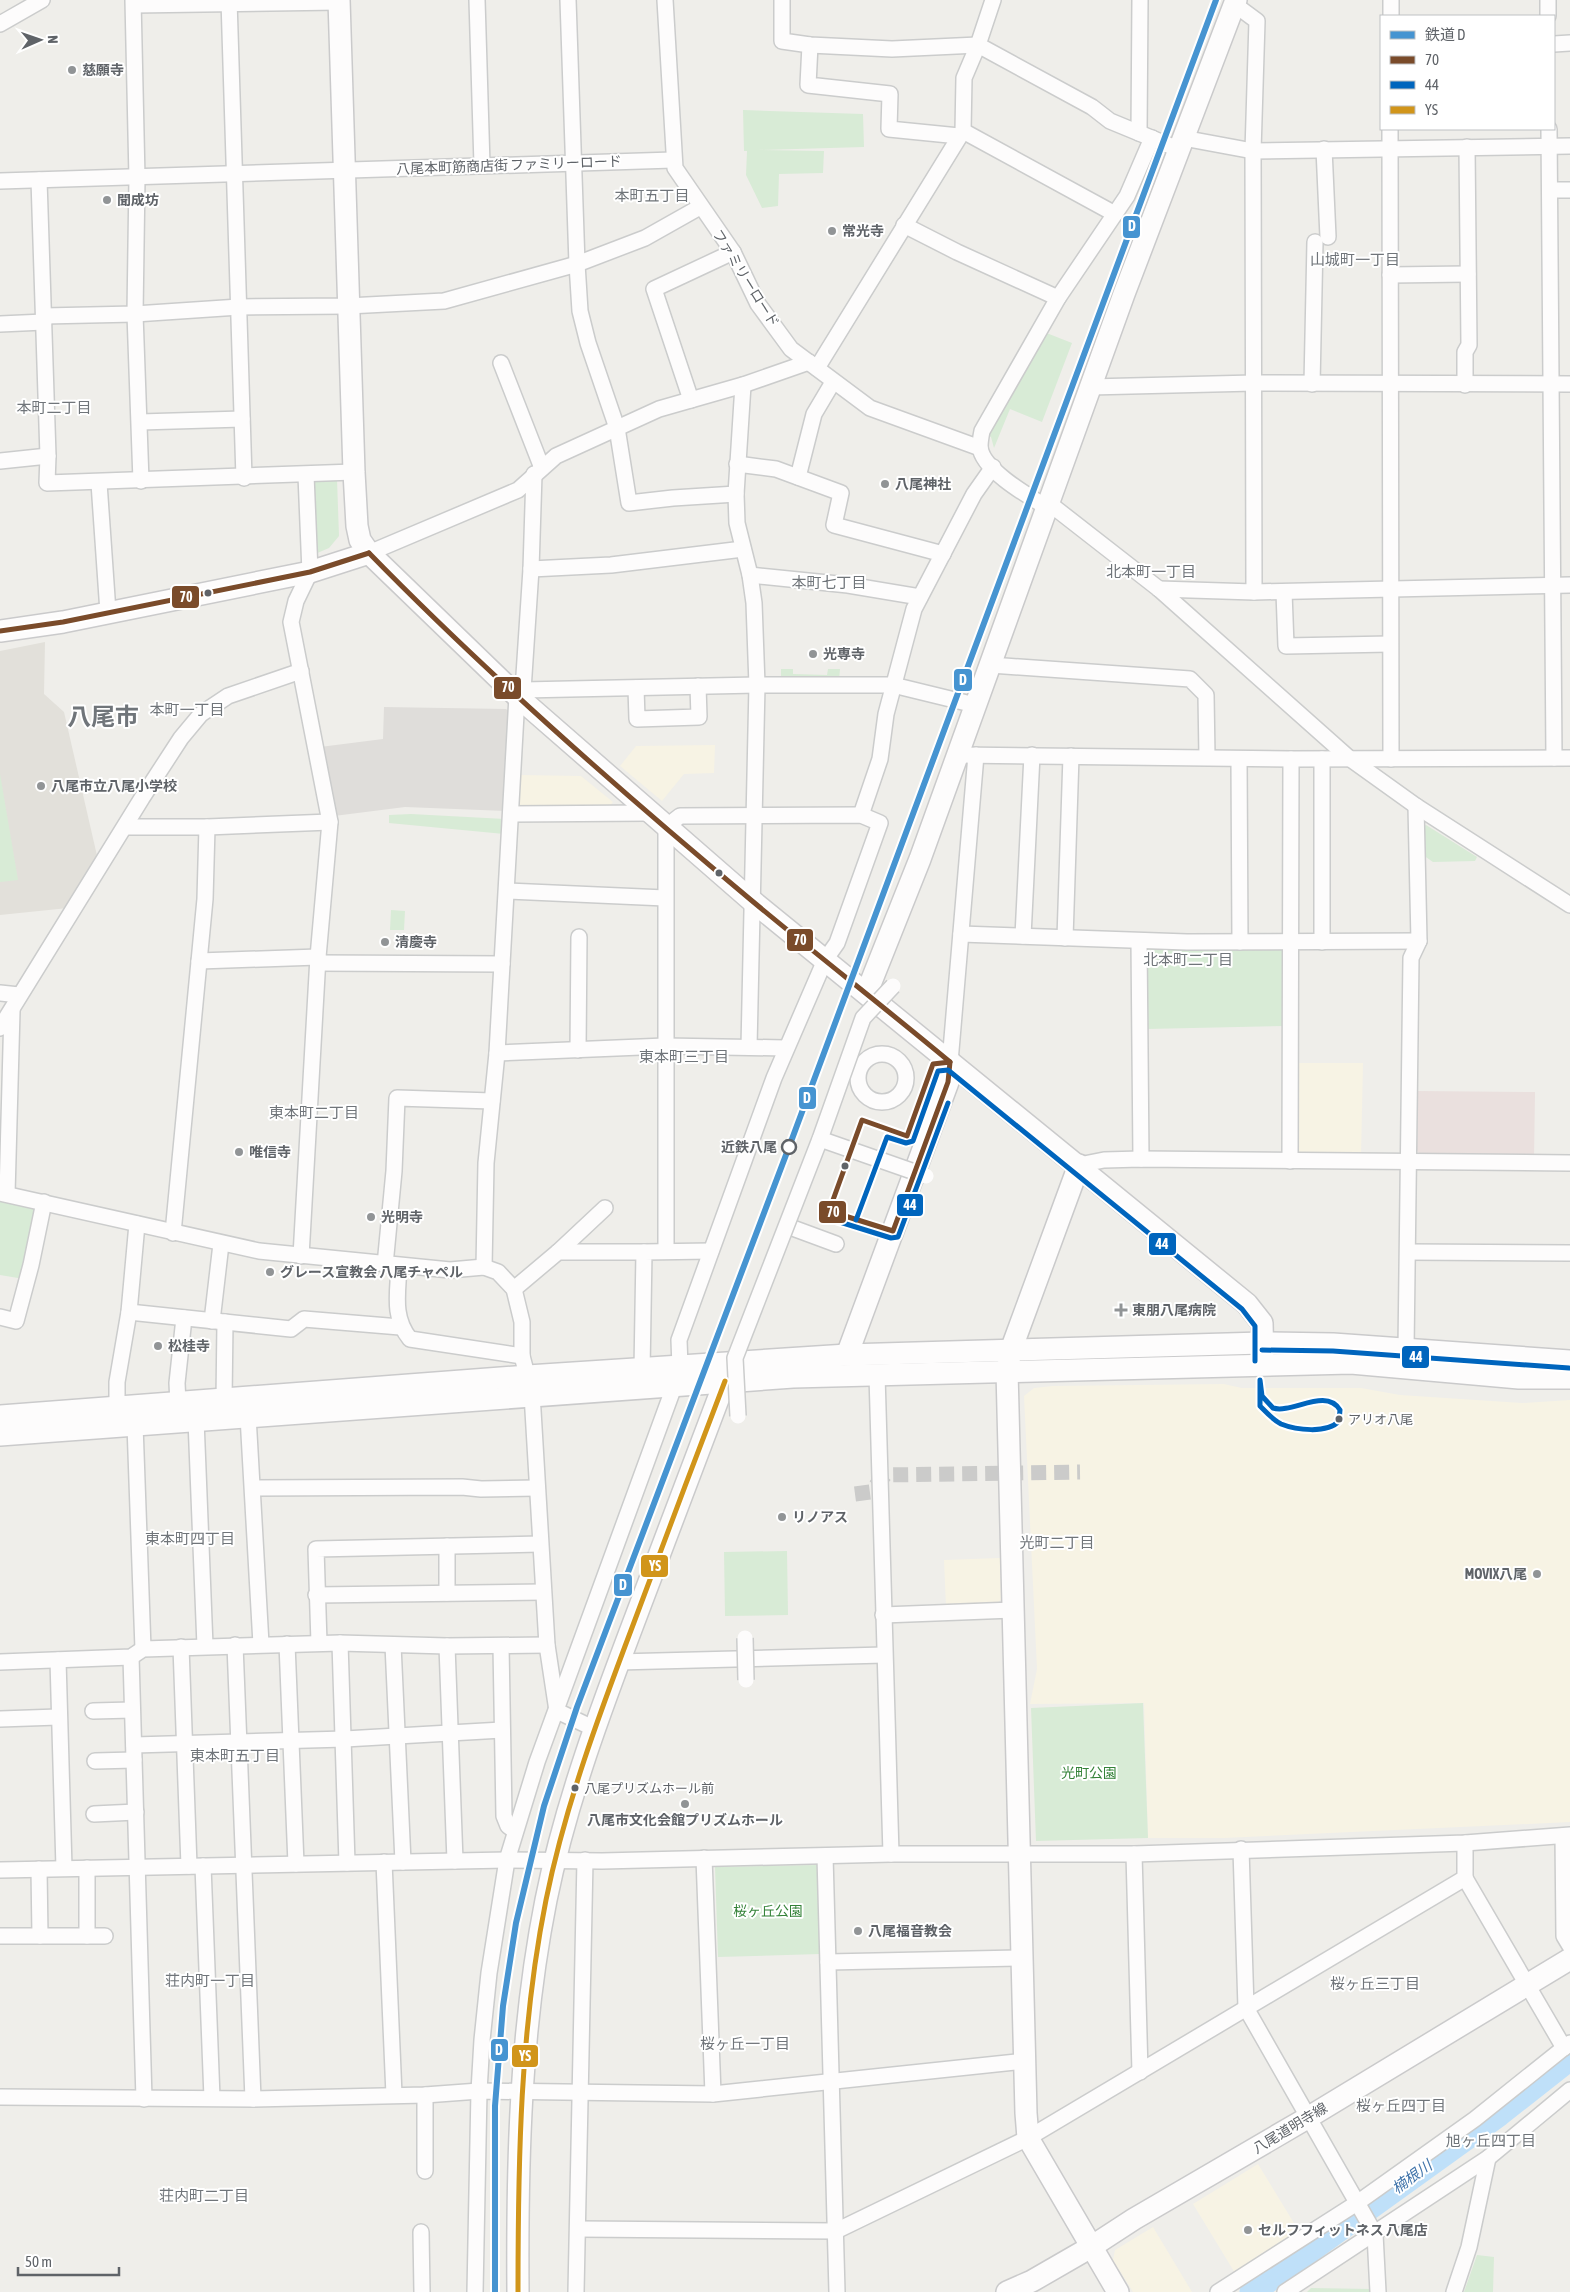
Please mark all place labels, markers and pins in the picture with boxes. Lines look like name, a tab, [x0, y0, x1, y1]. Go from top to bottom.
place label: 慈願寺	[82, 62, 124, 78]
marker: 慈願寺	[66, 64, 78, 76]
place label: 聞成坊	[117, 192, 159, 208]
marker: 聞成坊	[101, 194, 113, 206]
place label: 常光寺	[842, 223, 884, 239]
marker: 常光寺	[826, 225, 838, 237]
place label: 八尾神社	[895, 476, 951, 492]
marker: 八尾神社	[879, 478, 891, 490]
unlabelled marker	[203, 588, 213, 598]
place label: 光専寺	[823, 646, 865, 662]
marker: 光専寺	[807, 648, 819, 660]
place label: 八尾市立八尾小学校	[51, 778, 177, 794]
marker: 八尾市立八尾小学校	[35, 780, 47, 792]
unlabelled marker	[714, 868, 724, 878]
place label: 清慶寺	[395, 934, 437, 950]
marker: 清慶寺	[379, 936, 391, 948]
place label: 近鉄八尾	[721, 1139, 777, 1155]
marker: 近鉄八尾	[781, 1139, 797, 1155]
place label: 唯信寺	[249, 1144, 291, 1160]
marker: 唯信寺	[233, 1146, 245, 1158]
unlabelled marker	[840, 1161, 850, 1171]
place label: 光明寺	[381, 1209, 423, 1225]
marker: 光明寺	[365, 1211, 377, 1223]
place label: グレース宣教会 八尾チャペル	[280, 1264, 463, 1280]
marker: グレース宣教会 八尾チャペル	[264, 1266, 276, 1278]
place label: 東朋八尾病院	[1132, 1302, 1216, 1318]
marker: 東朋八尾病院	[1114, 1303, 1128, 1317]
place label: 松桂寺	[168, 1338, 210, 1354]
marker: 松桂寺	[152, 1340, 164, 1352]
place label: アリオ八尾	[1348, 1412, 1413, 1427]
marker: アリオ八尾	[1334, 1414, 1344, 1424]
place label: リノアス	[792, 1509, 848, 1525]
marker: リノアス	[776, 1511, 788, 1523]
place label: MOVIX八尾	[1465, 1566, 1527, 1582]
marker: MOVIX八尾	[1531, 1568, 1543, 1580]
place label: 八尾プリズムホール前	[584, 1781, 714, 1796]
marker: 八尾プリズムホール前	[570, 1783, 580, 1793]
marker: 八尾市文化会館プリズムホール	[679, 1798, 691, 1810]
place label: 八尾市文化会館プリズムホール	[587, 1812, 783, 1828]
place label: 八尾福音教会	[868, 1923, 952, 1939]
marker: 八尾福音教会	[852, 1925, 864, 1937]
place label: セルフフィットネス 八尾店	[1258, 2222, 1428, 2238]
marker: セルフフィットネス 八尾店	[1242, 2224, 1254, 2236]

